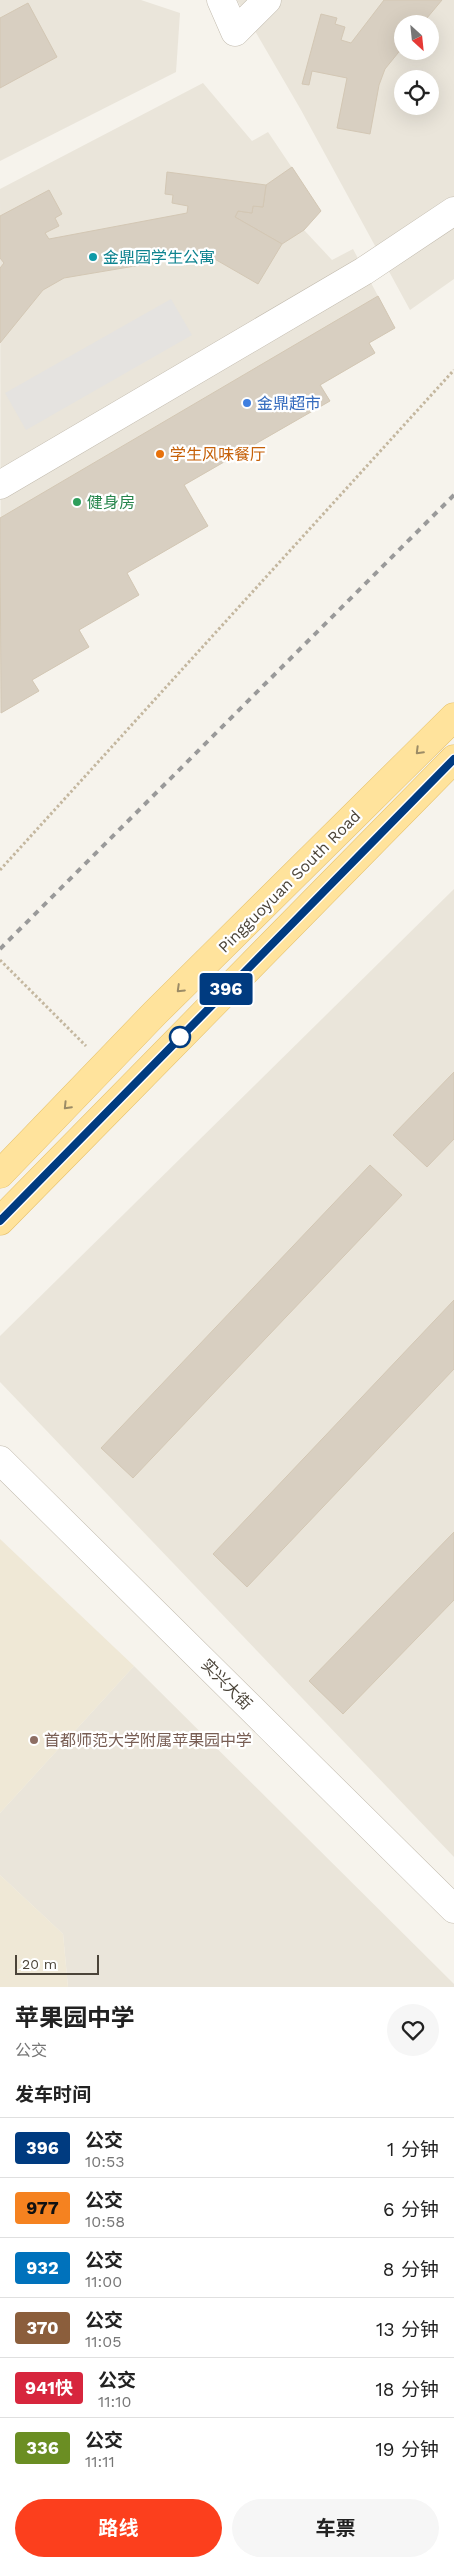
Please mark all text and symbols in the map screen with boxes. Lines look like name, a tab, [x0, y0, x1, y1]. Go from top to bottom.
north arrow	[394, 15, 439, 60]
map controls	[394, 15, 439, 115]
button: locate	[394, 70, 439, 115]
place label: 金鼎园学生公寓	[103, 248, 215, 267]
marker: 金鼎园学生公寓	[87, 251, 99, 263]
place label: 金鼎超市	[257, 394, 321, 413]
marker: 金鼎超市	[241, 397, 253, 409]
place label: 学生风味餐厅	[170, 445, 266, 464]
marker: 学生风味餐厅	[154, 448, 166, 460]
place label: 健身房	[87, 493, 135, 512]
marker: 健身房	[71, 496, 83, 508]
one-way arrow	[416, 745, 425, 754]
street label: Pingguoyuan South Road	[214, 806, 365, 957]
line badge: 396	[197, 973, 255, 1005]
text: 396	[210, 978, 242, 999]
one-way arrow	[176, 983, 185, 992]
unlabelled marker	[169, 1026, 191, 1048]
one-way arrow	[64, 1100, 73, 1109]
street label: 实兴大街	[197, 1655, 256, 1714]
place label: 首都师范大学附属苹果园中学	[44, 1731, 252, 1750]
marker: 首都师范大学附属苹果园中学	[28, 1734, 40, 1746]
scale bar	[15, 1952, 99, 1975]
text: 20 m	[22, 1956, 57, 1972]
text: 苹果园中学	[15, 2004, 135, 2032]
button: heart	[387, 2004, 439, 2056]
text: 公交	[15, 2041, 47, 2060]
text: 发车时间	[15, 2083, 91, 2106]
text: 公交	[85, 2129, 123, 2152]
text: 396	[26, 2137, 59, 2158]
text: 1 分钟	[387, 2138, 439, 2161]
text: 10:53	[85, 2152, 125, 2171]
text: 公交	[85, 2189, 123, 2212]
text: 977	[26, 2197, 59, 2218]
text: 6 分钟	[383, 2198, 439, 2221]
text: 10:58	[85, 2212, 125, 2231]
text: 公交	[85, 2249, 123, 2272]
text: 932	[26, 2257, 59, 2278]
text: 8 分钟	[383, 2258, 439, 2281]
text: 11:00	[85, 2272, 122, 2291]
text: 公交	[85, 2309, 123, 2332]
text: 370	[26, 2317, 59, 2338]
text: 13 分钟	[376, 2318, 439, 2341]
text: 11:05	[85, 2332, 121, 2351]
text: 公交	[98, 2369, 136, 2392]
text: 941快	[25, 2377, 73, 2398]
text: 18 分钟	[375, 2378, 439, 2401]
text: 11:10	[98, 2392, 131, 2411]
text: 公交	[85, 2429, 123, 2452]
text: 336	[26, 2437, 59, 2458]
text: 19 分钟	[375, 2438, 439, 2461]
text: 11:11	[85, 2452, 115, 2471]
button: 路线	[15, 2499, 222, 2557]
button: 车票	[232, 2499, 439, 2557]

